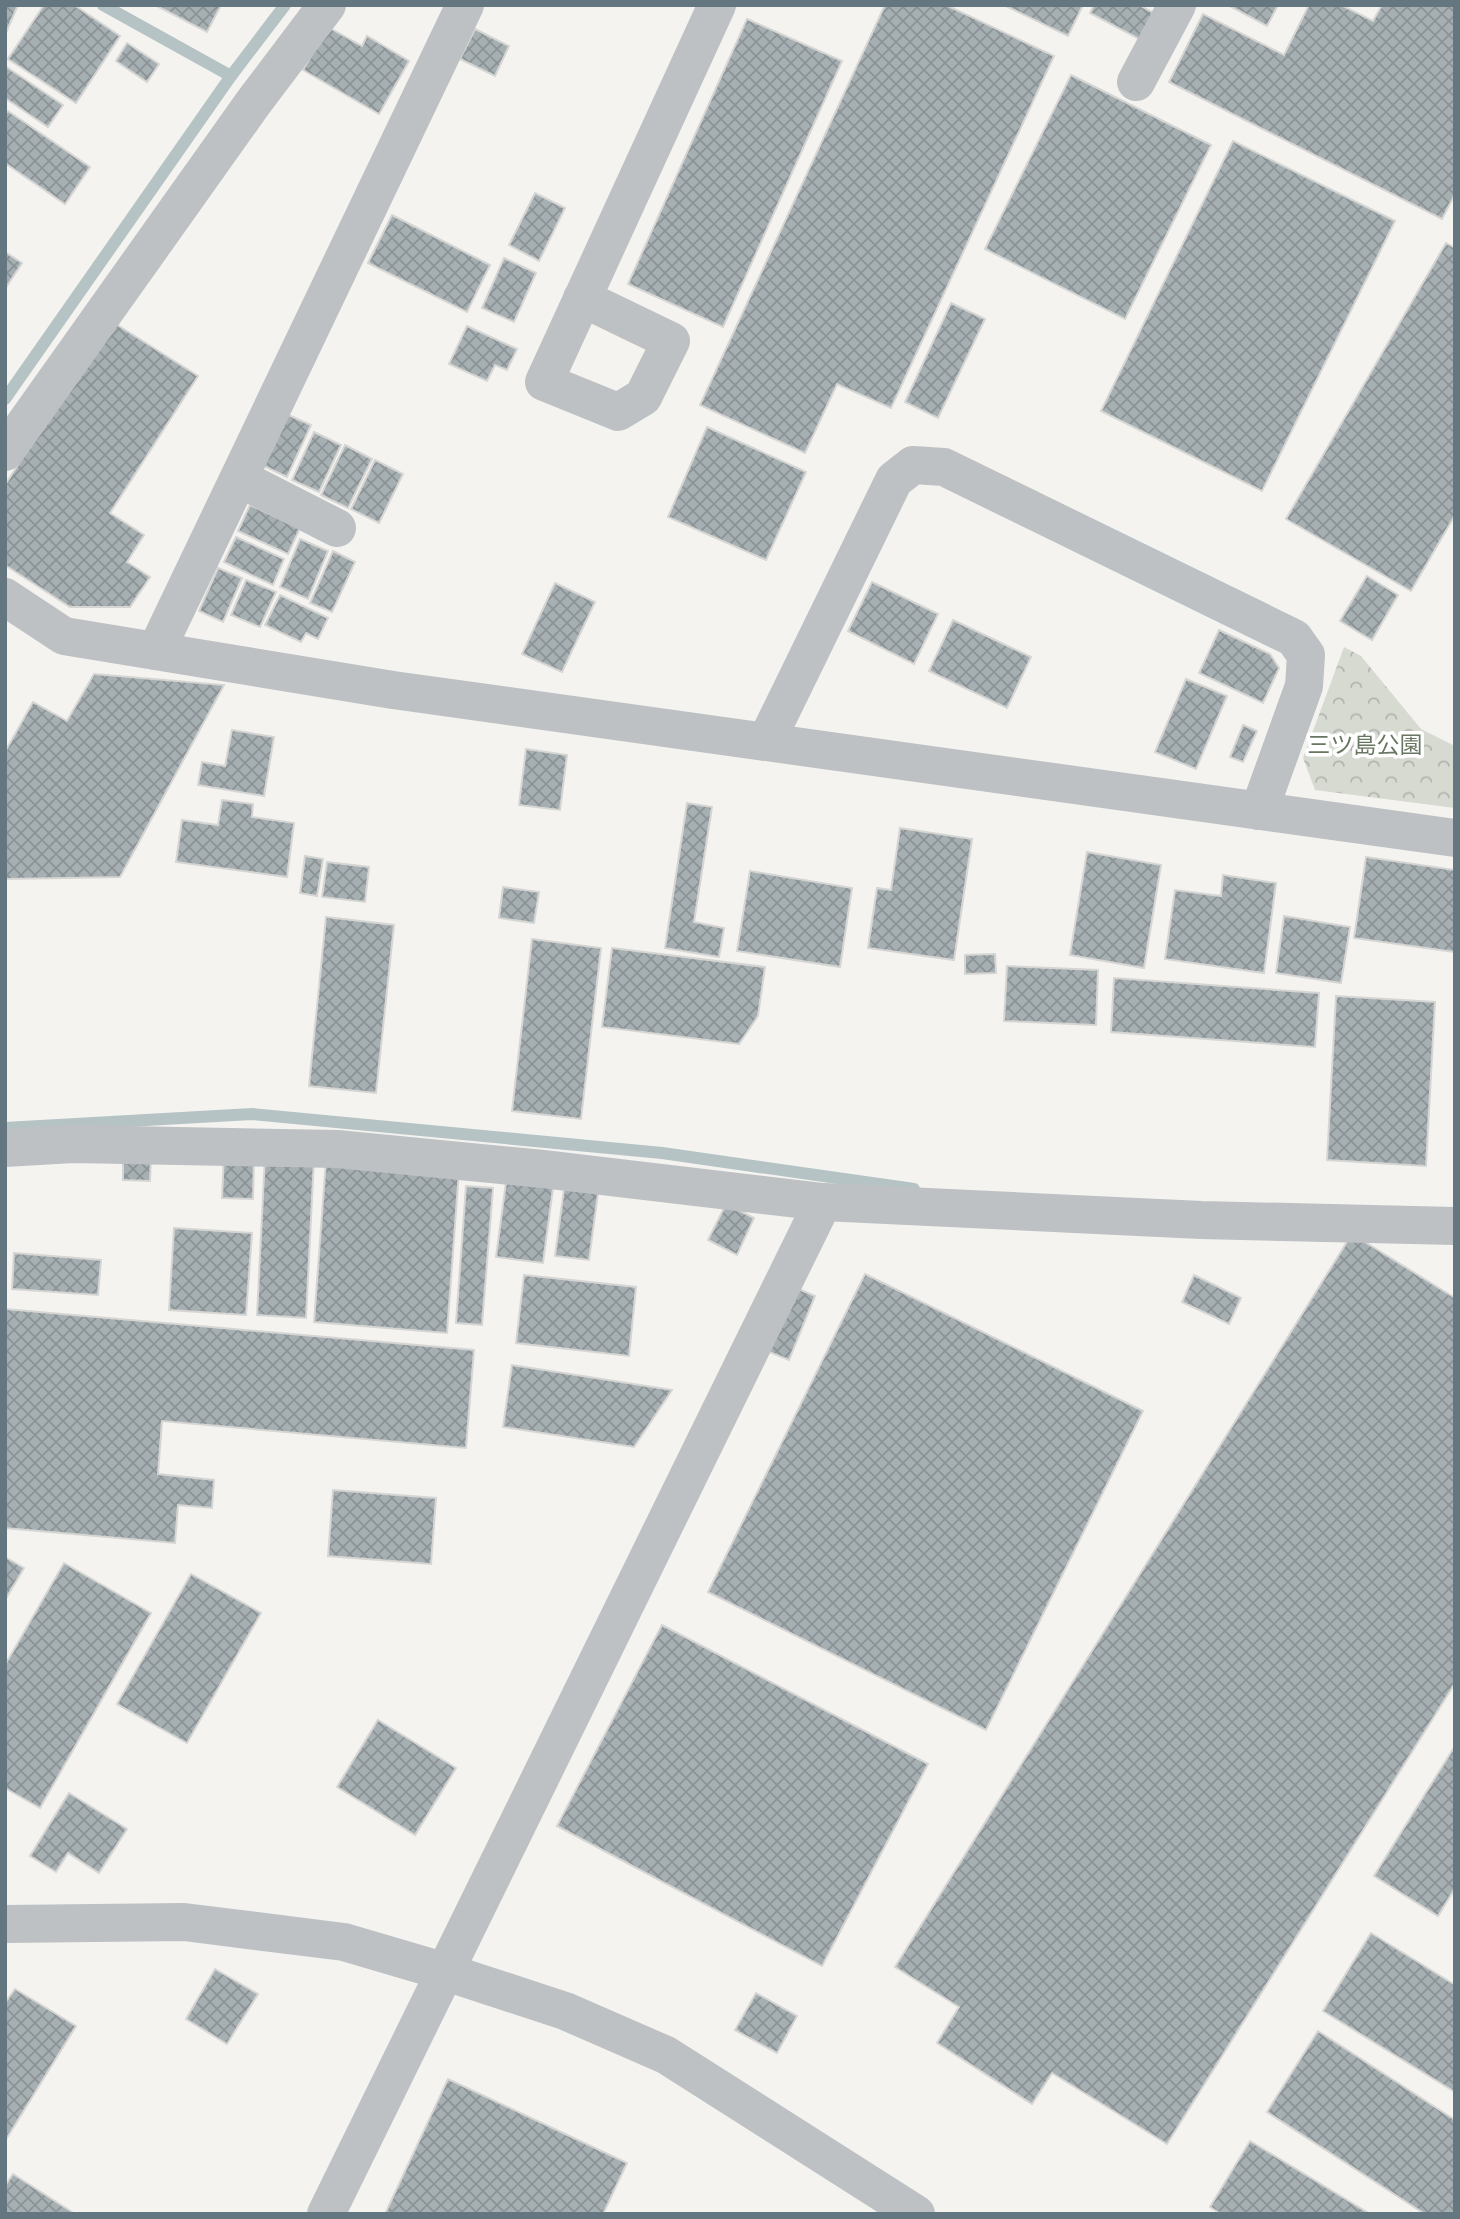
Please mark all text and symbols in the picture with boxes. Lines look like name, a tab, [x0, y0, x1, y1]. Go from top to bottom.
park label: 三ツ島公園	[1308, 732, 1423, 757]

